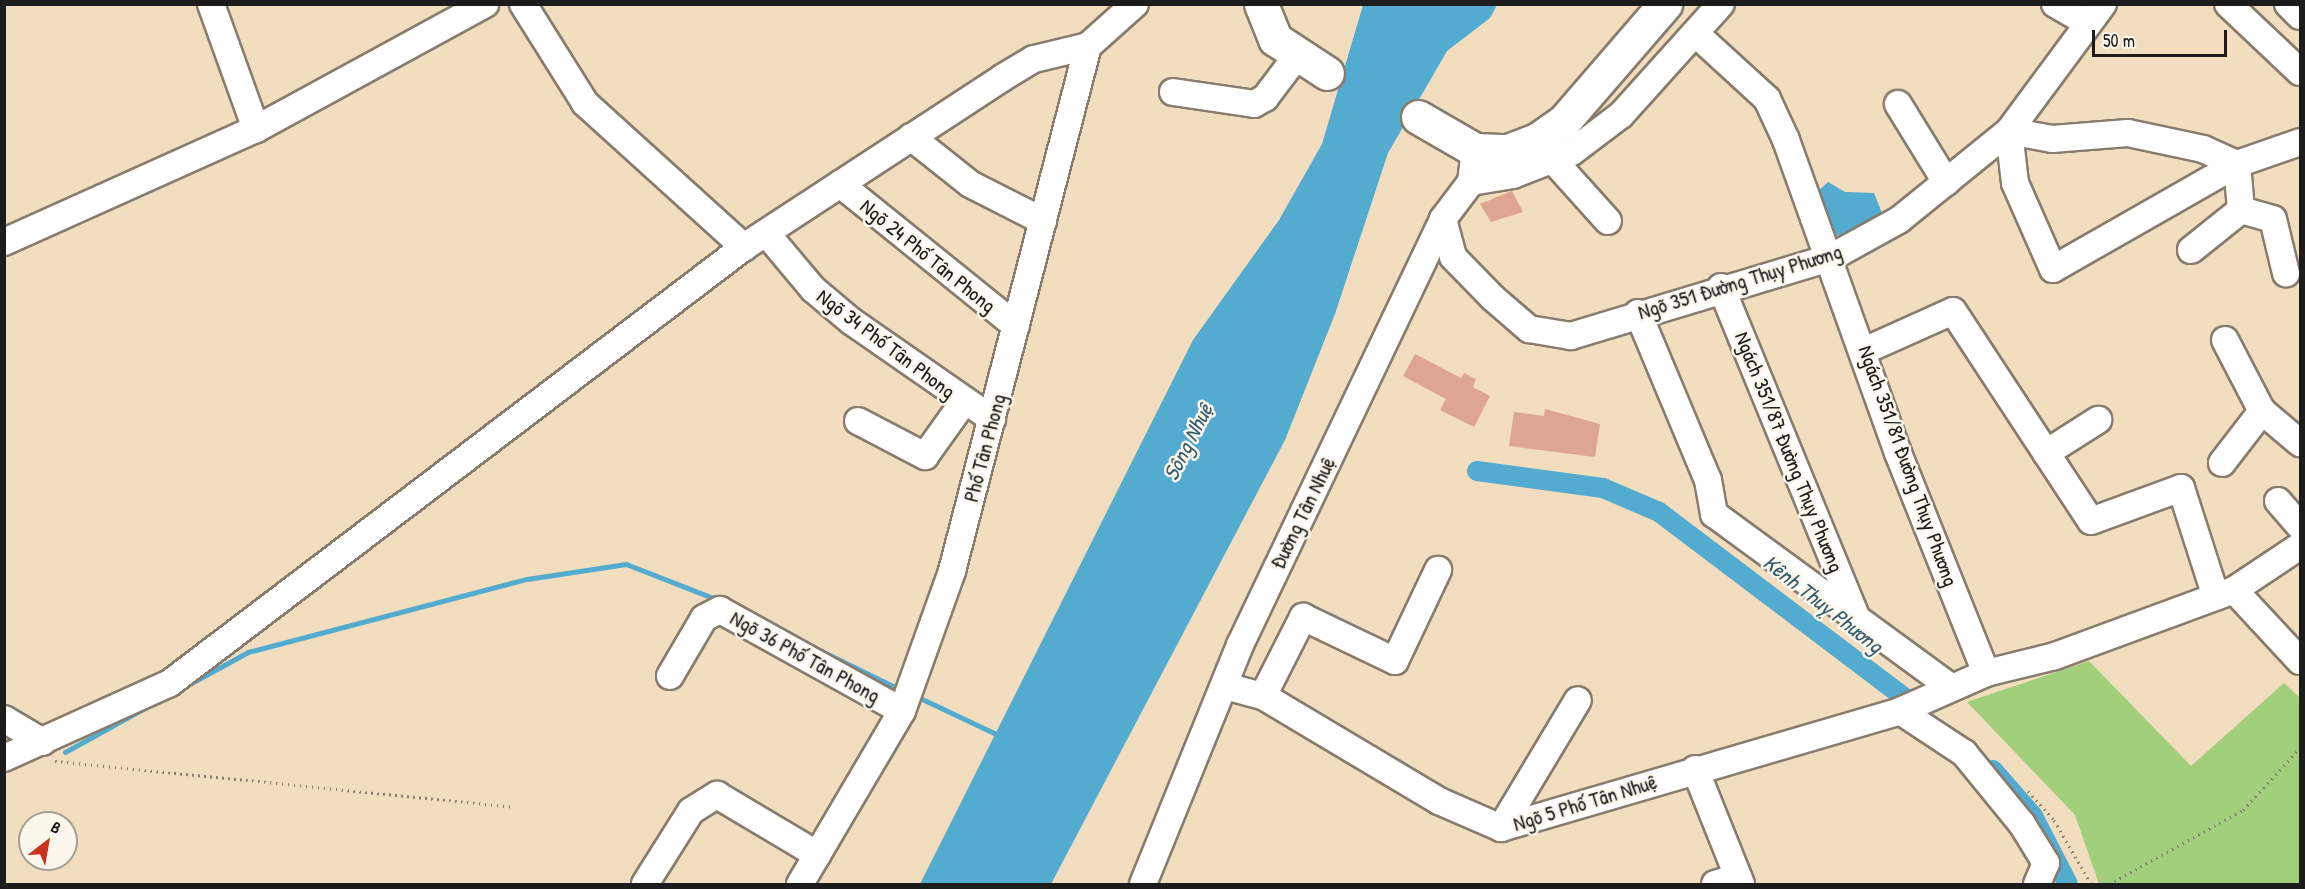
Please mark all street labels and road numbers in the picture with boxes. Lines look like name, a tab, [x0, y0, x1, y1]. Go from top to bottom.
street label: Ngõ 24 Phố Tân Phong	[855, 194, 1001, 318]
street label: Ngõ 351 Đường Thụy Phương	[1635, 239, 1845, 325]
street label: Ngõ 34 Phố Tân Phong	[812, 284, 960, 404]
street label: Ngách 351/87 Đường Thụy Phương	[1729, 328, 1849, 576]
street label: Ngách 351/81 Đường Thụy Phương	[1853, 342, 1963, 590]
street label: Phố Tân Phong	[958, 391, 1012, 505]
street label: Đường Tân Nhuệ	[1265, 453, 1341, 573]
street label: Ngõ 36 Phố Tân Phong	[726, 605, 884, 709]
street label: Ngõ 5 Phố Tân Nhuệ	[1510, 769, 1660, 837]

